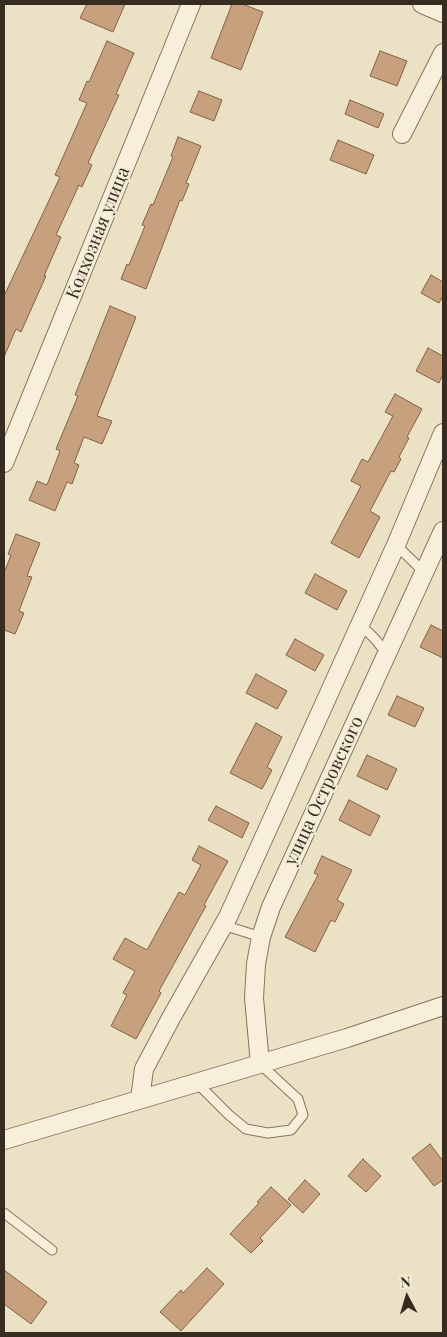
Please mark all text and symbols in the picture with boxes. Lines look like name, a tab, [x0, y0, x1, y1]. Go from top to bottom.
street label: Колхозная улица	[62, 164, 134, 302]
street label: улица Островского	[280, 713, 368, 869]
north arrow	[382, 1272, 432, 1322]
text: N	[399, 1272, 411, 1292]

